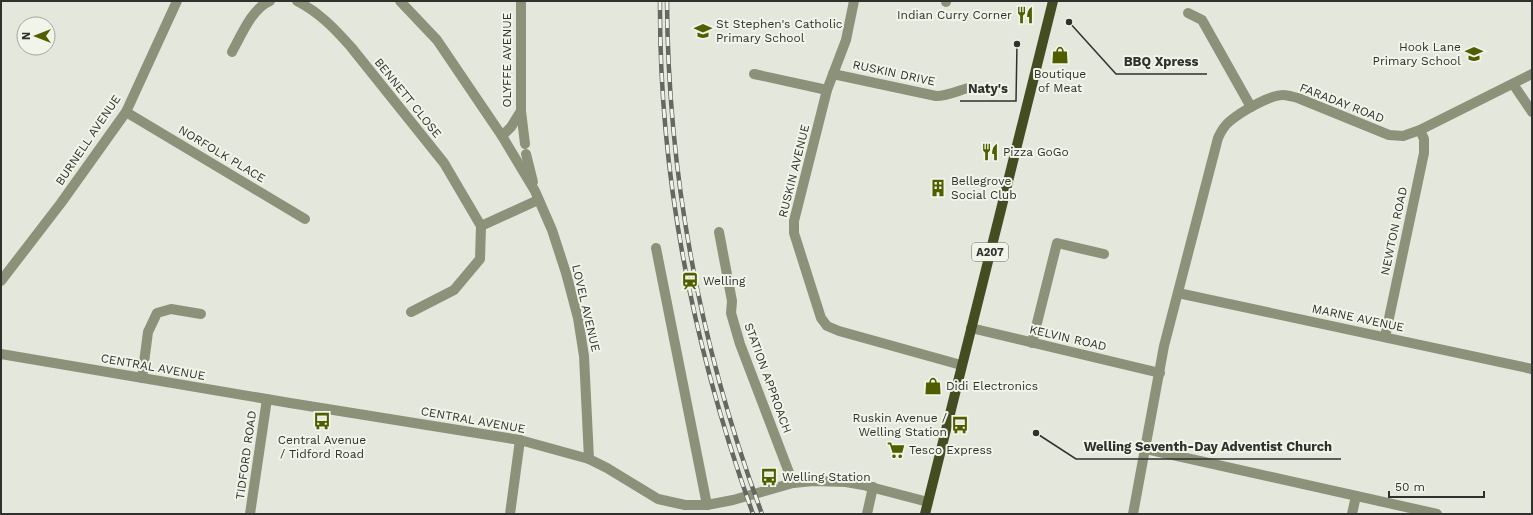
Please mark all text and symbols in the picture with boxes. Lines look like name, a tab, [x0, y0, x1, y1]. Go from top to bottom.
restaurant icon: Indian Curry Corner	[1015, 5, 1035, 25]
place label: Indian Curry Corner	[897, 8, 1012, 22]
street label: OLYFFE AVENUE	[500, 12, 514, 107]
north arrow	[16, 16, 56, 56]
place label: St Stephen's Catholic Primary School	[716, 17, 843, 45]
school or university icon: St Stephen's Catholic Primary School	[693, 21, 713, 41]
text: N	[20, 32, 33, 40]
place label: Hook Lane Primary School	[1373, 40, 1461, 68]
school or university icon: Hook Lane Primary School	[1464, 44, 1484, 64]
shop icon: Boutique of Meat	[1050, 45, 1070, 65]
callout: BBQ Xpress	[1116, 49, 1207, 74]
text: BBQ Xpress	[1124, 54, 1198, 69]
street label: BENNETT CLOSE	[372, 55, 445, 141]
street label: RUSKIN DRIVE	[851, 57, 937, 89]
place label: Boutique of Meat	[1034, 67, 1086, 95]
callout: Naty's	[960, 76, 1016, 101]
street label: FARADAY ROAD	[1298, 80, 1386, 126]
text: Naty's	[968, 81, 1008, 96]
street label: BURNELL AVENUE	[53, 92, 124, 188]
street label: NORFOLK PLACE	[176, 123, 268, 186]
street label: RUSKIN AVENUE	[776, 123, 812, 219]
restaurant icon: Pizza GoGo	[980, 142, 1000, 162]
place label: Pizza GoGo	[1003, 145, 1069, 159]
place label: Bellegrove Social Club	[951, 174, 1017, 202]
building icon: Bellegrove Social Club	[928, 178, 948, 198]
street label: NEWTON ROAD	[1378, 185, 1410, 277]
road number: A207	[972, 243, 1008, 261]
street label: LOVEL AVENUE	[569, 263, 603, 353]
station icon: Welling	[680, 271, 700, 291]
place label: Welling	[703, 274, 746, 288]
street label: MARNE AVENUE	[1311, 301, 1406, 335]
street label: STATION APPROACH	[742, 321, 794, 435]
street label: KELVIN ROAD	[1028, 322, 1108, 354]
street label: CENTRAL AVENUE	[100, 351, 207, 383]
shop icon: Didi Electronics	[923, 376, 943, 396]
place label: Didi Electronics	[946, 379, 1038, 393]
street label: CENTRAL AVENUE	[420, 404, 527, 436]
street label: TIDFORD ROAD	[233, 410, 259, 500]
bus stop icon: Central Avenue / Tidford Road	[312, 411, 332, 431]
place label: Ruskin Avenue / Welling Station	[853, 411, 947, 439]
bus stop icon: Ruskin Avenue / Welling Station	[950, 415, 970, 435]
place label: Central Avenue / Tidford Road	[278, 433, 366, 461]
callout: Welling Seventh-Day Adventist Church	[1076, 434, 1341, 459]
text: Welling Seventh-Day Adventist Church	[1084, 439, 1332, 454]
supermarket icon: Tesco Express	[886, 440, 906, 460]
place label: Tesco Express	[909, 443, 992, 457]
bus stop icon: Welling Station	[759, 467, 779, 487]
place label: Welling Station	[782, 470, 871, 484]
scale bar	[1389, 473, 1484, 499]
text: 50 m	[1395, 480, 1425, 494]

